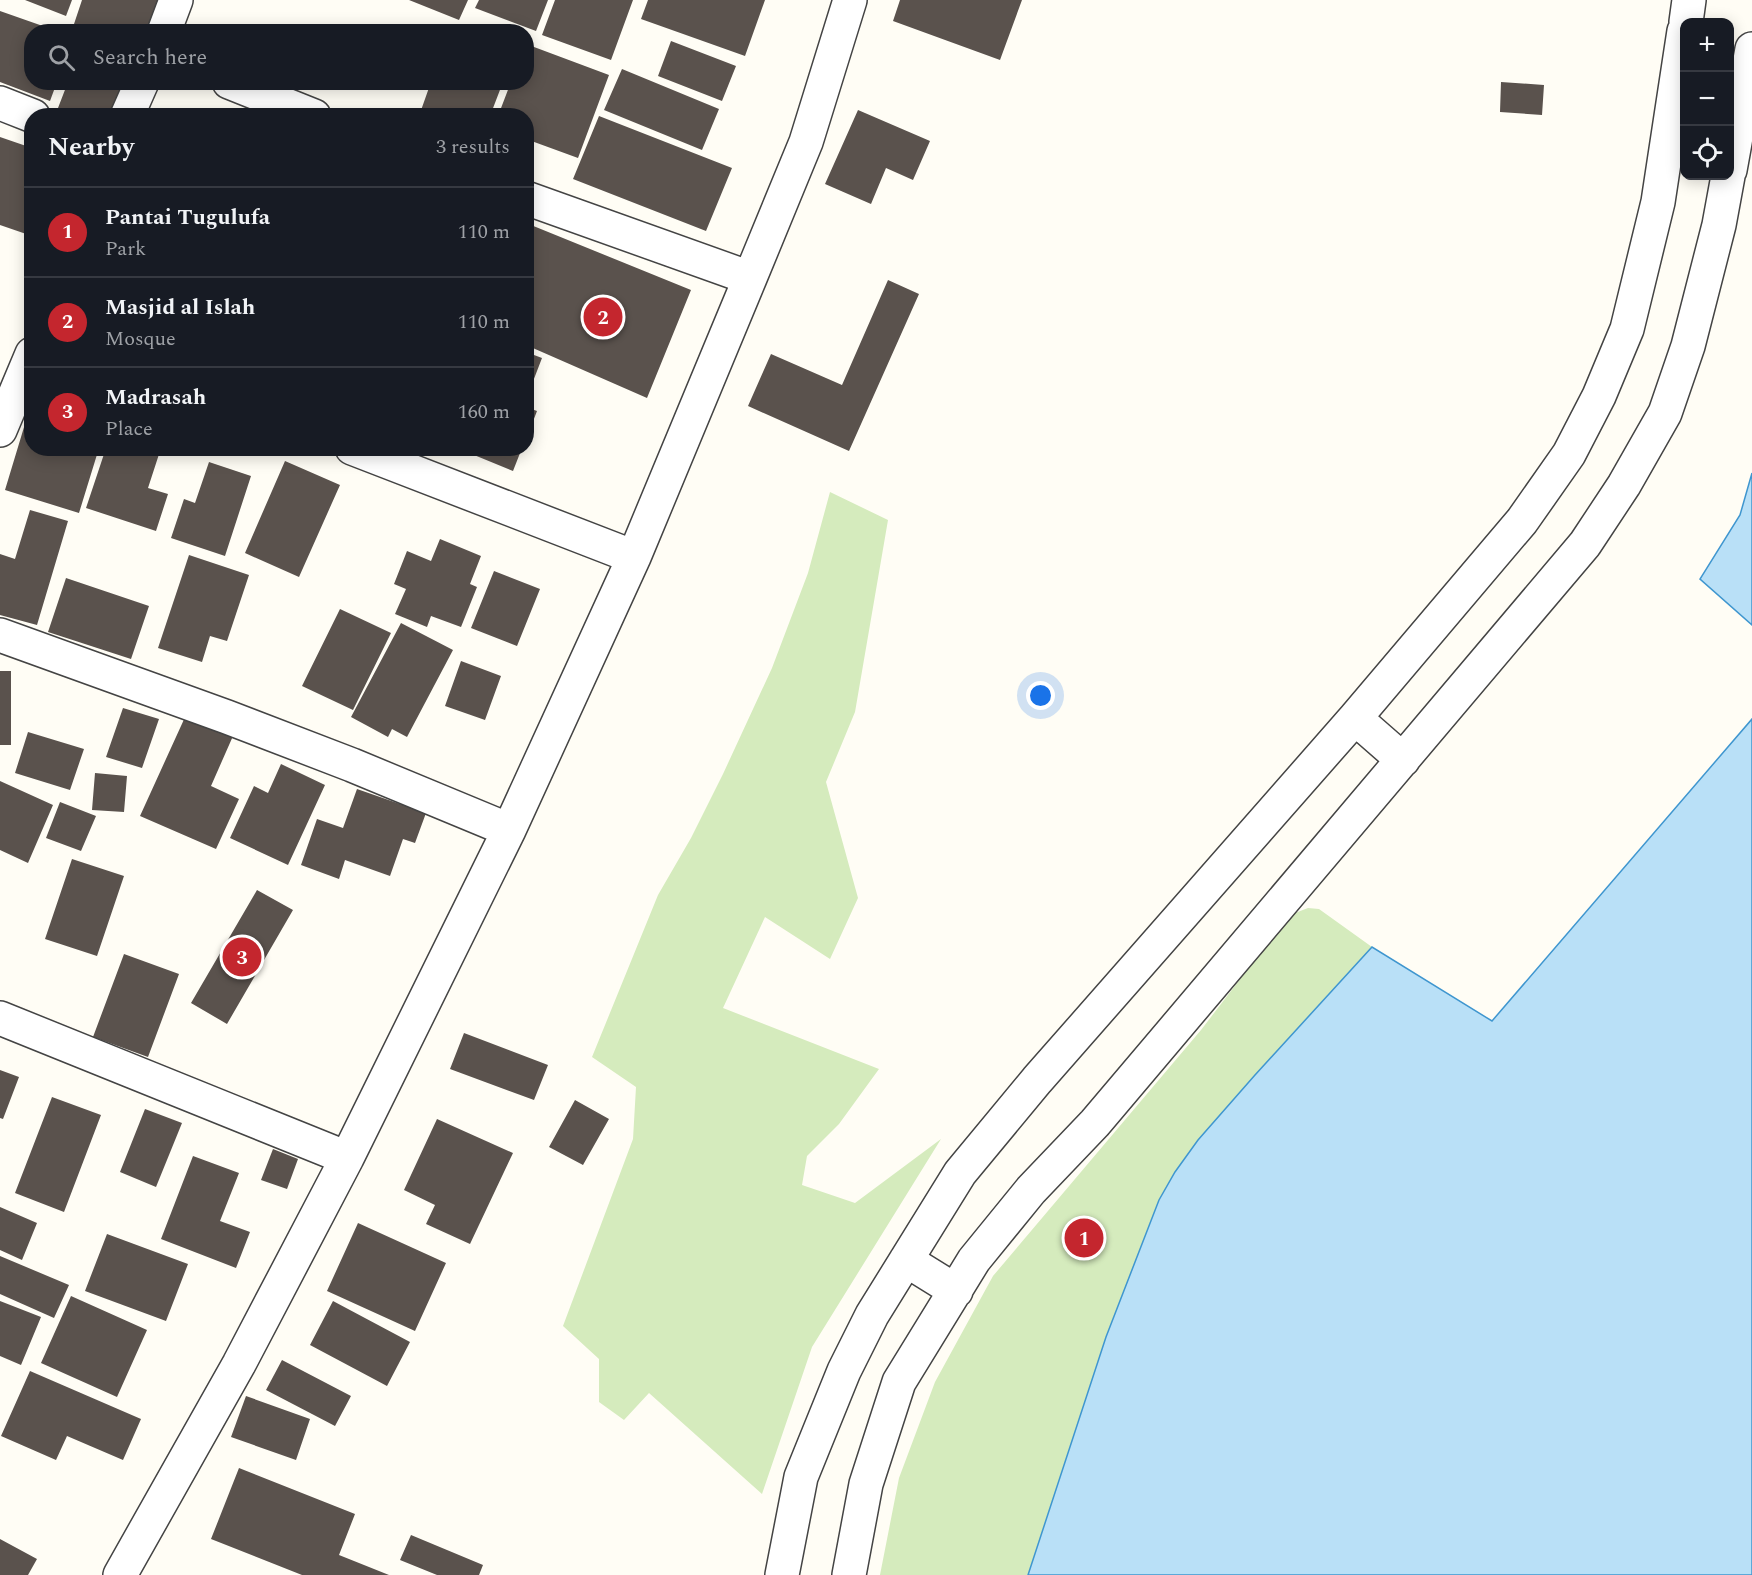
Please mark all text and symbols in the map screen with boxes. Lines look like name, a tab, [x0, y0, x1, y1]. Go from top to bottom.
map controls	[1680, 18, 1734, 180]
button: +	[1680, 18, 1734, 72]
search box	[24, 24, 534, 90]
icon: search	[45, 41, 78, 74]
text: Search here	[93, 41, 207, 74]
button: −	[1680, 72, 1734, 126]
button: locate	[1680, 126, 1734, 180]
text: Nearby	[48, 127, 134, 167]
text: 3 results	[436, 132, 510, 162]
text: Pantai Tugulufa	[105, 201, 270, 234]
text: 1	[62, 217, 73, 247]
text: 110 m	[458, 217, 510, 247]
text: Park	[105, 234, 146, 264]
text: Masjid al Islah	[105, 291, 255, 324]
pin: 2	[584, 294, 622, 340]
text: 2	[62, 307, 73, 337]
text: 110 m	[458, 307, 510, 337]
text: Mosque	[105, 324, 176, 354]
text: Madrasah	[105, 381, 206, 414]
text: 3	[62, 397, 73, 427]
text: 160 m	[458, 397, 510, 427]
text: Place	[105, 414, 153, 444]
your location	[1026, 681, 1055, 710]
pin: 3	[222, 934, 262, 980]
pin: 1	[1064, 1216, 1104, 1260]

